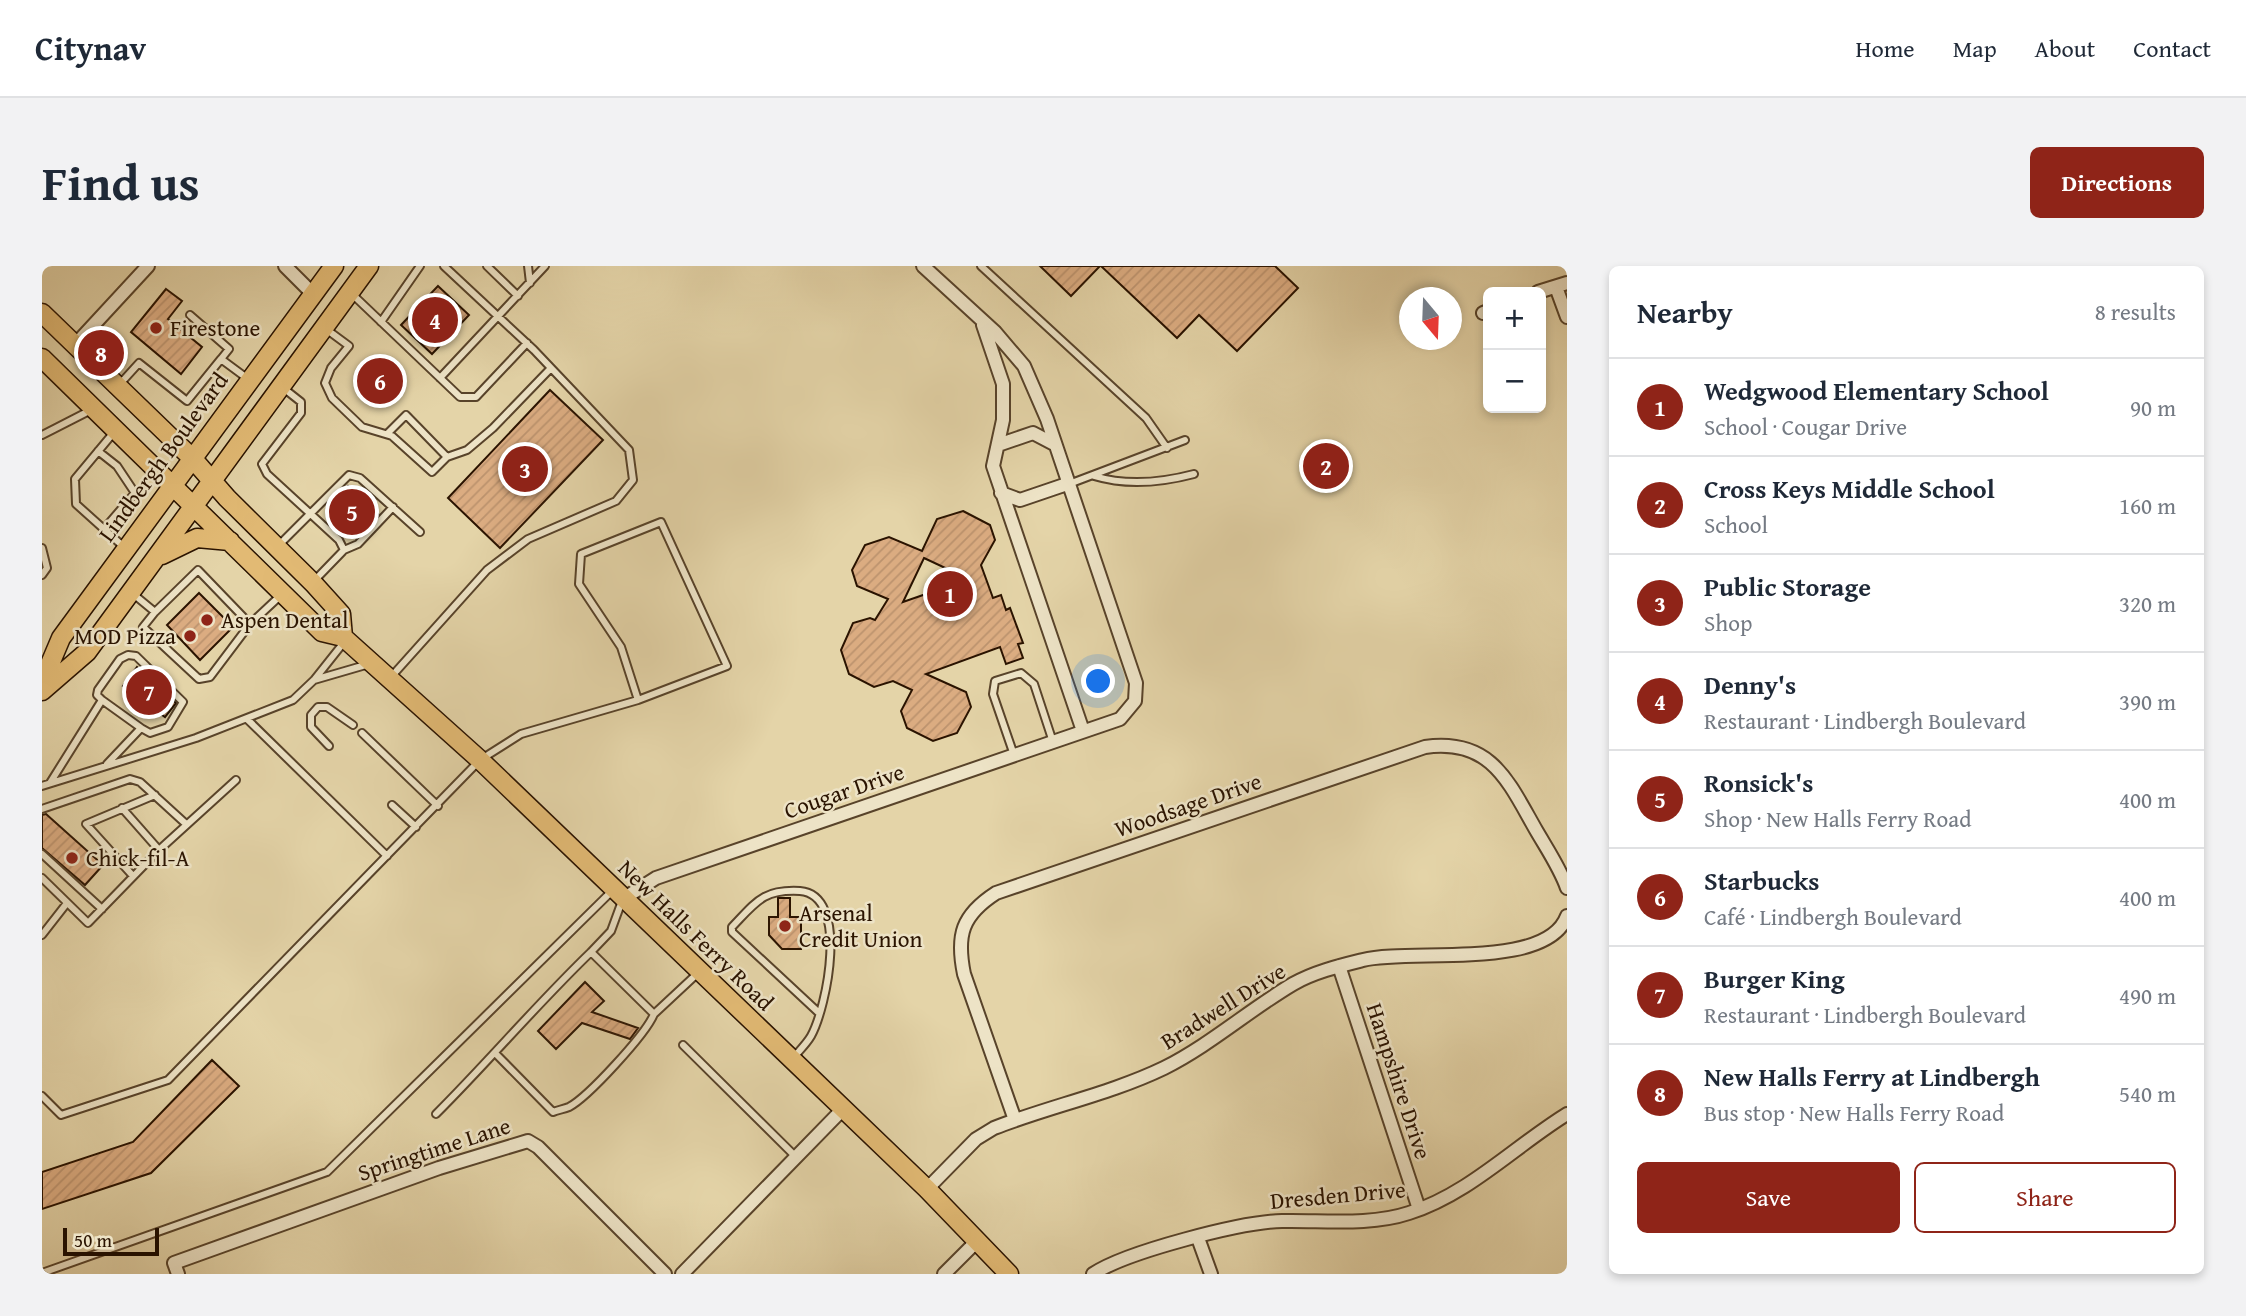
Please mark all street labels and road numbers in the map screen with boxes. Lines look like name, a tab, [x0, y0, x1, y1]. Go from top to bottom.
street label: Lindbergh Boulevard	[90, 365, 236, 548]
street label: Cougar Drive	[779, 755, 908, 827]
street label: Woodsage Drive	[1110, 764, 1266, 845]
street label: New Halls Ferry Road	[611, 852, 782, 1018]
street label: Bradwell Drive	[1154, 954, 1292, 1057]
street label: Hampshire Drive	[1359, 999, 1440, 1163]
street label: Springtime Lane	[353, 1108, 515, 1189]
street label: Dresden Drive	[1269, 1172, 1407, 1217]

